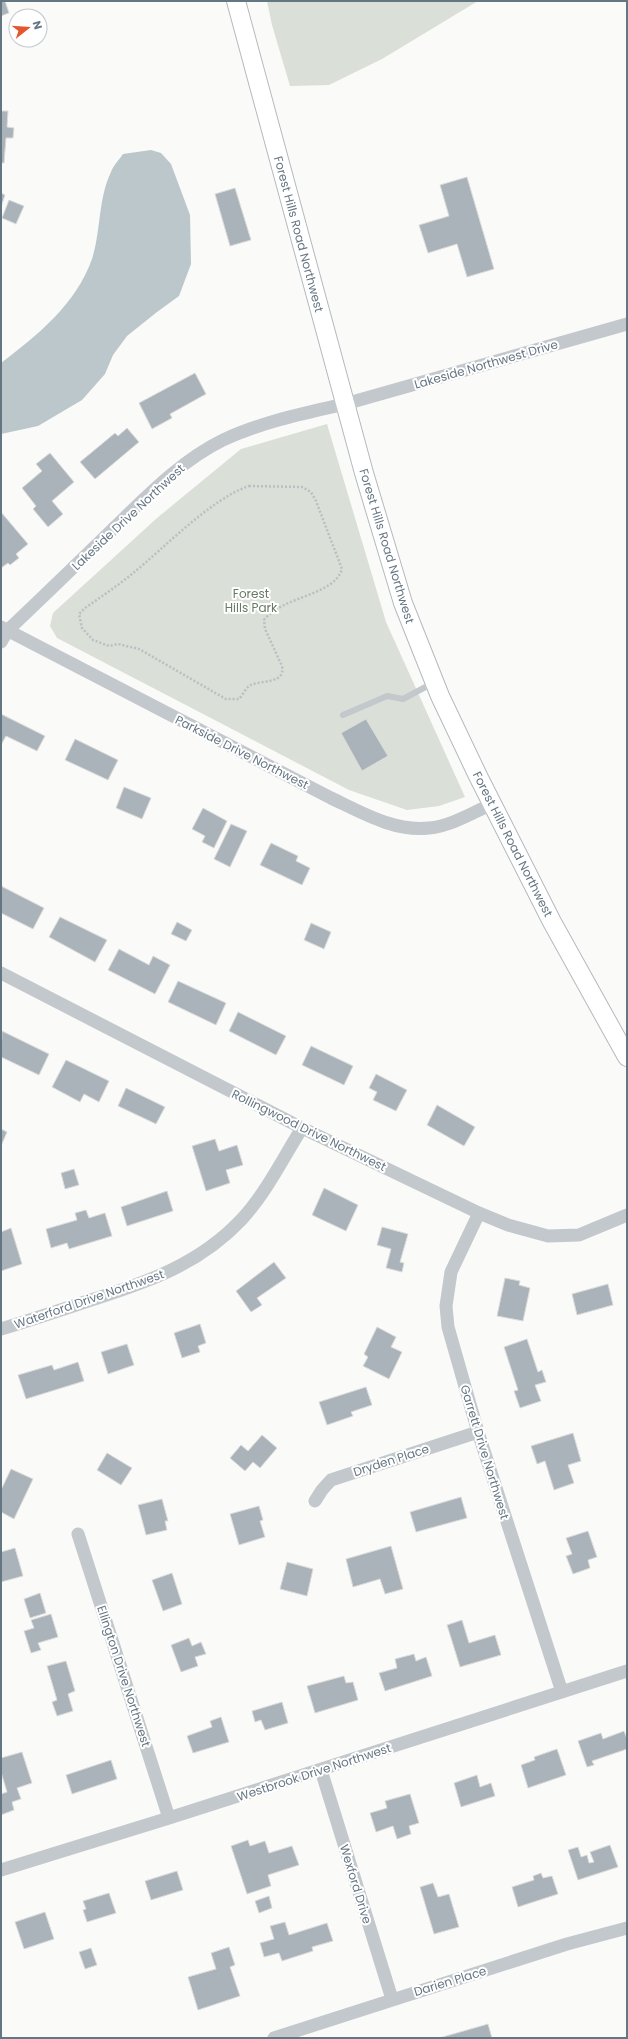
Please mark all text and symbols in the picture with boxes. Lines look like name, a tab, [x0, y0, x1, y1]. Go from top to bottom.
north arrow	[8, 8, 48, 48]
text: N	[29, 19, 46, 31]
street label: Forest Hills Road Northwest	[270, 154, 328, 314]
street label: Lakeside Northwest Drive	[412, 335, 560, 393]
street label: Lakeside Drive Northwest	[68, 460, 188, 574]
street label: Forest Hills Road Northwest	[355, 466, 419, 626]
park label: Forest Hills Park	[225, 585, 278, 616]
street label: Parkside Drive Northwest	[172, 711, 312, 793]
street label: Forest Hills Road Northwest	[469, 768, 557, 920]
street label: Rollingwood Drive Northwest	[229, 1085, 389, 1175]
street label: Waterford Drive Northwest	[12, 1265, 166, 1333]
street label: Garrett Drive Northwest	[456, 1383, 514, 1521]
street label: Dryden Place	[351, 1440, 431, 1480]
street label: Ellington Drive Northwest	[93, 1603, 155, 1749]
street label: Westbrook Drive Northwest	[235, 1739, 393, 1805]
street label: Wexford Drive	[336, 1842, 376, 1926]
street label: Darien Place	[412, 1962, 488, 2000]

